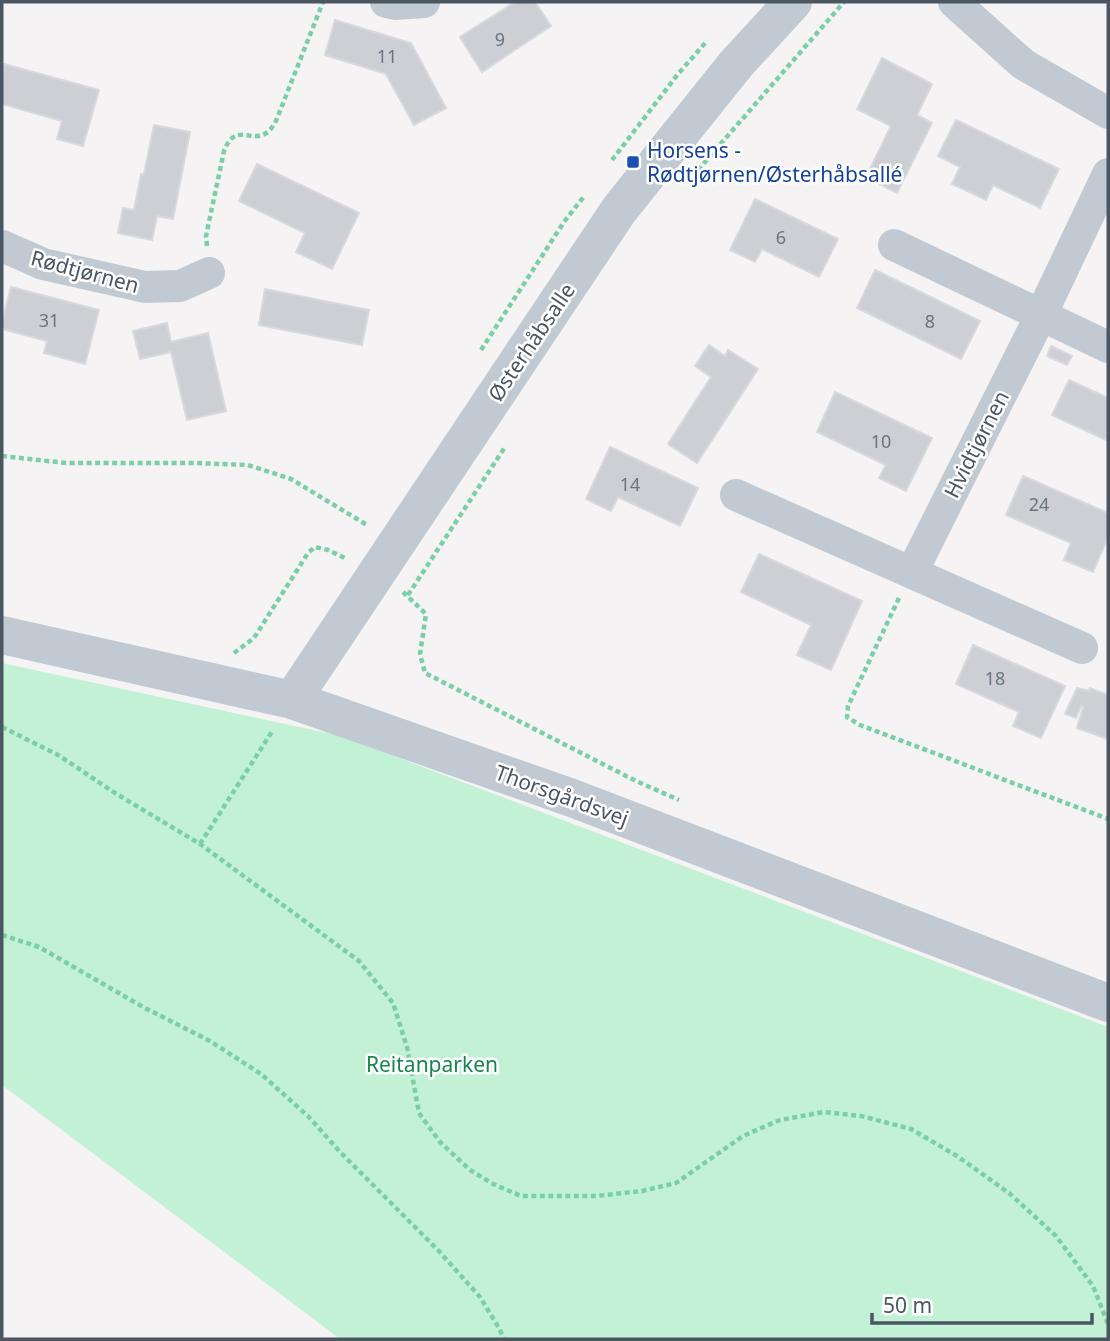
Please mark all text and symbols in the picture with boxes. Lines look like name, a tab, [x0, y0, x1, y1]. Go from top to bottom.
house number: 9	[495, 27, 505, 51]
house number: 11	[377, 44, 397, 68]
place label: Horsens - Rødtjørnen/Østerhåbsallé	[647, 136, 902, 188]
marker: Horsens - Rødtjørnen/Østerhåbsallé	[625, 154, 641, 170]
house number: 6	[776, 225, 786, 249]
street label: Rødtjørnen	[28, 243, 142, 299]
street label: Østerhåbsalle	[481, 277, 581, 407]
house number: 31	[39, 308, 59, 332]
house number: 8	[925, 309, 935, 333]
street label: Hvidtjørnen	[937, 386, 1015, 502]
house number: 10	[871, 429, 891, 453]
house number: 14	[620, 472, 640, 496]
house number: 24	[1029, 492, 1049, 516]
house number: 18	[985, 666, 1005, 690]
street label: Thorsgårdsvej	[491, 758, 633, 832]
park label: Reitanparken	[366, 1050, 498, 1078]
scale bar	[872, 1282, 1092, 1326]
text: 50 m	[883, 1291, 932, 1319]

